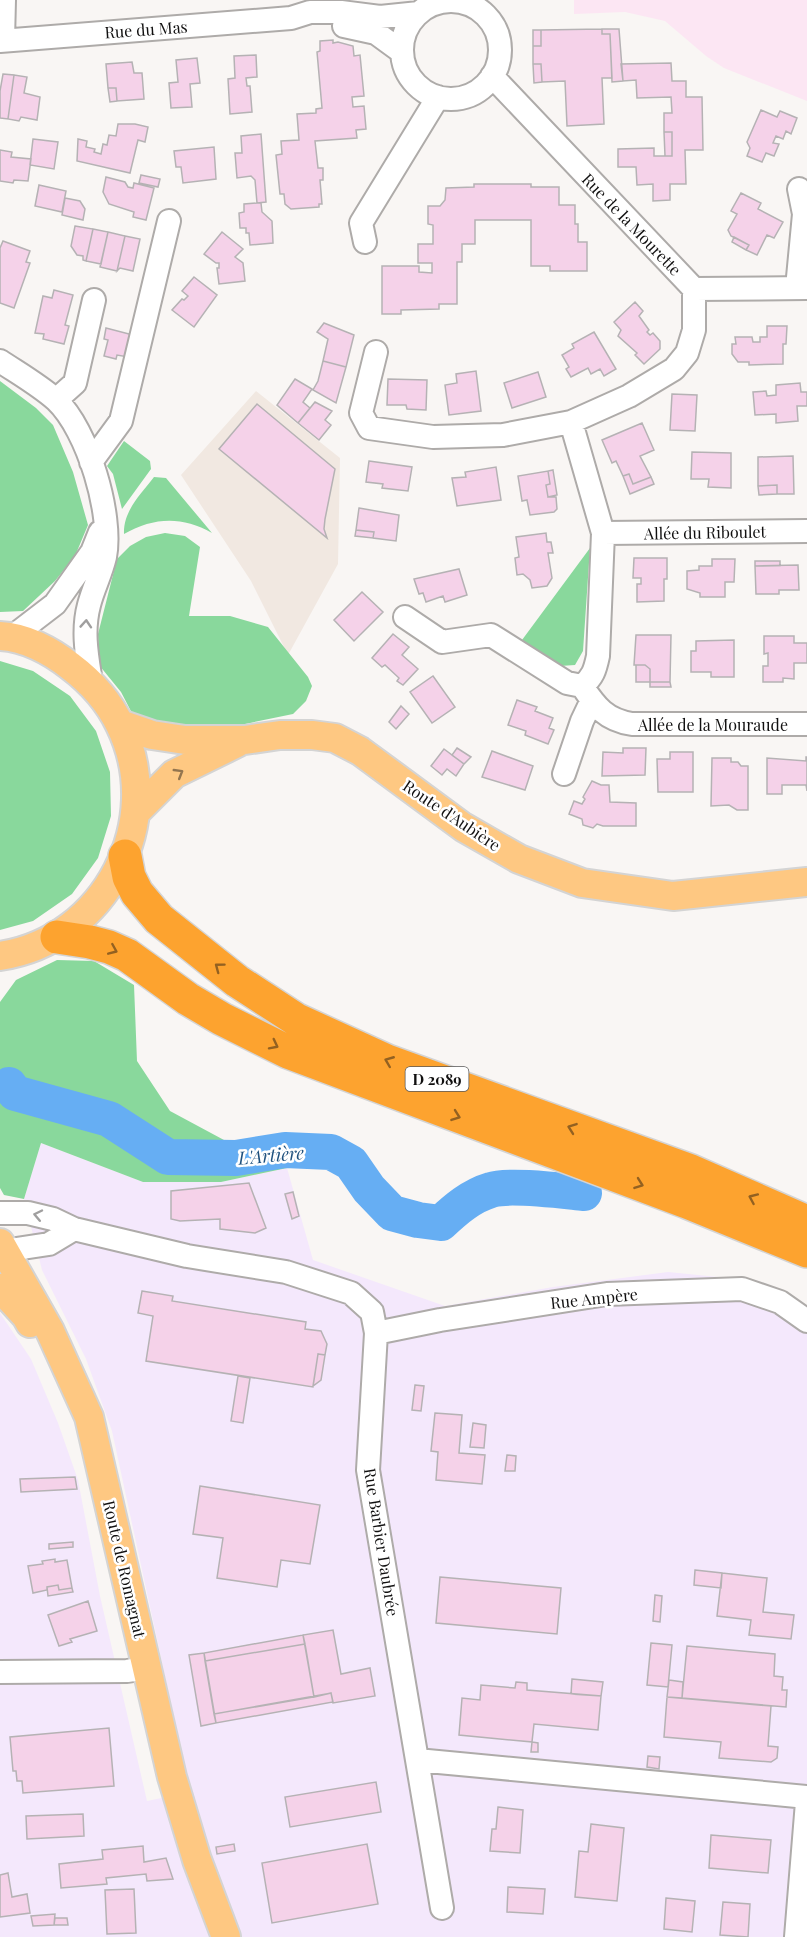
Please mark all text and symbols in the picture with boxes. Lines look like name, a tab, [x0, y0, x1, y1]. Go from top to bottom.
street label: Rue du Mas	[104, 16, 188, 42]
street label: Rue de la Mourette	[578, 168, 686, 280]
street label: Allée du Riboulet	[643, 520, 767, 544]
one-way arrow	[79, 619, 92, 628]
street label: Allée de la Mouraude	[637, 714, 788, 735]
one-way arrow	[173, 769, 183, 780]
street label: Route d'Aubière	[399, 775, 505, 855]
one-way arrow	[107, 942, 118, 954]
one-way arrow	[214, 963, 225, 974]
one-way arrow	[268, 1038, 278, 1049]
one-way arrow	[384, 1056, 395, 1068]
road number: D 2089	[406, 1067, 468, 1091]
one-way arrow	[450, 1108, 461, 1121]
one-way arrow	[567, 1122, 578, 1135]
water label: L'Artière	[236, 1140, 305, 1170]
one-way arrow	[633, 1176, 643, 1189]
one-way arrow	[749, 1193, 760, 1205]
one-way arrow	[33, 1210, 43, 1223]
street label: Rue Ampère	[549, 1283, 639, 1313]
street label: Rue Barbier Daubrée	[360, 1466, 404, 1618]
street label: Route de Romagnat	[99, 1498, 151, 1640]

